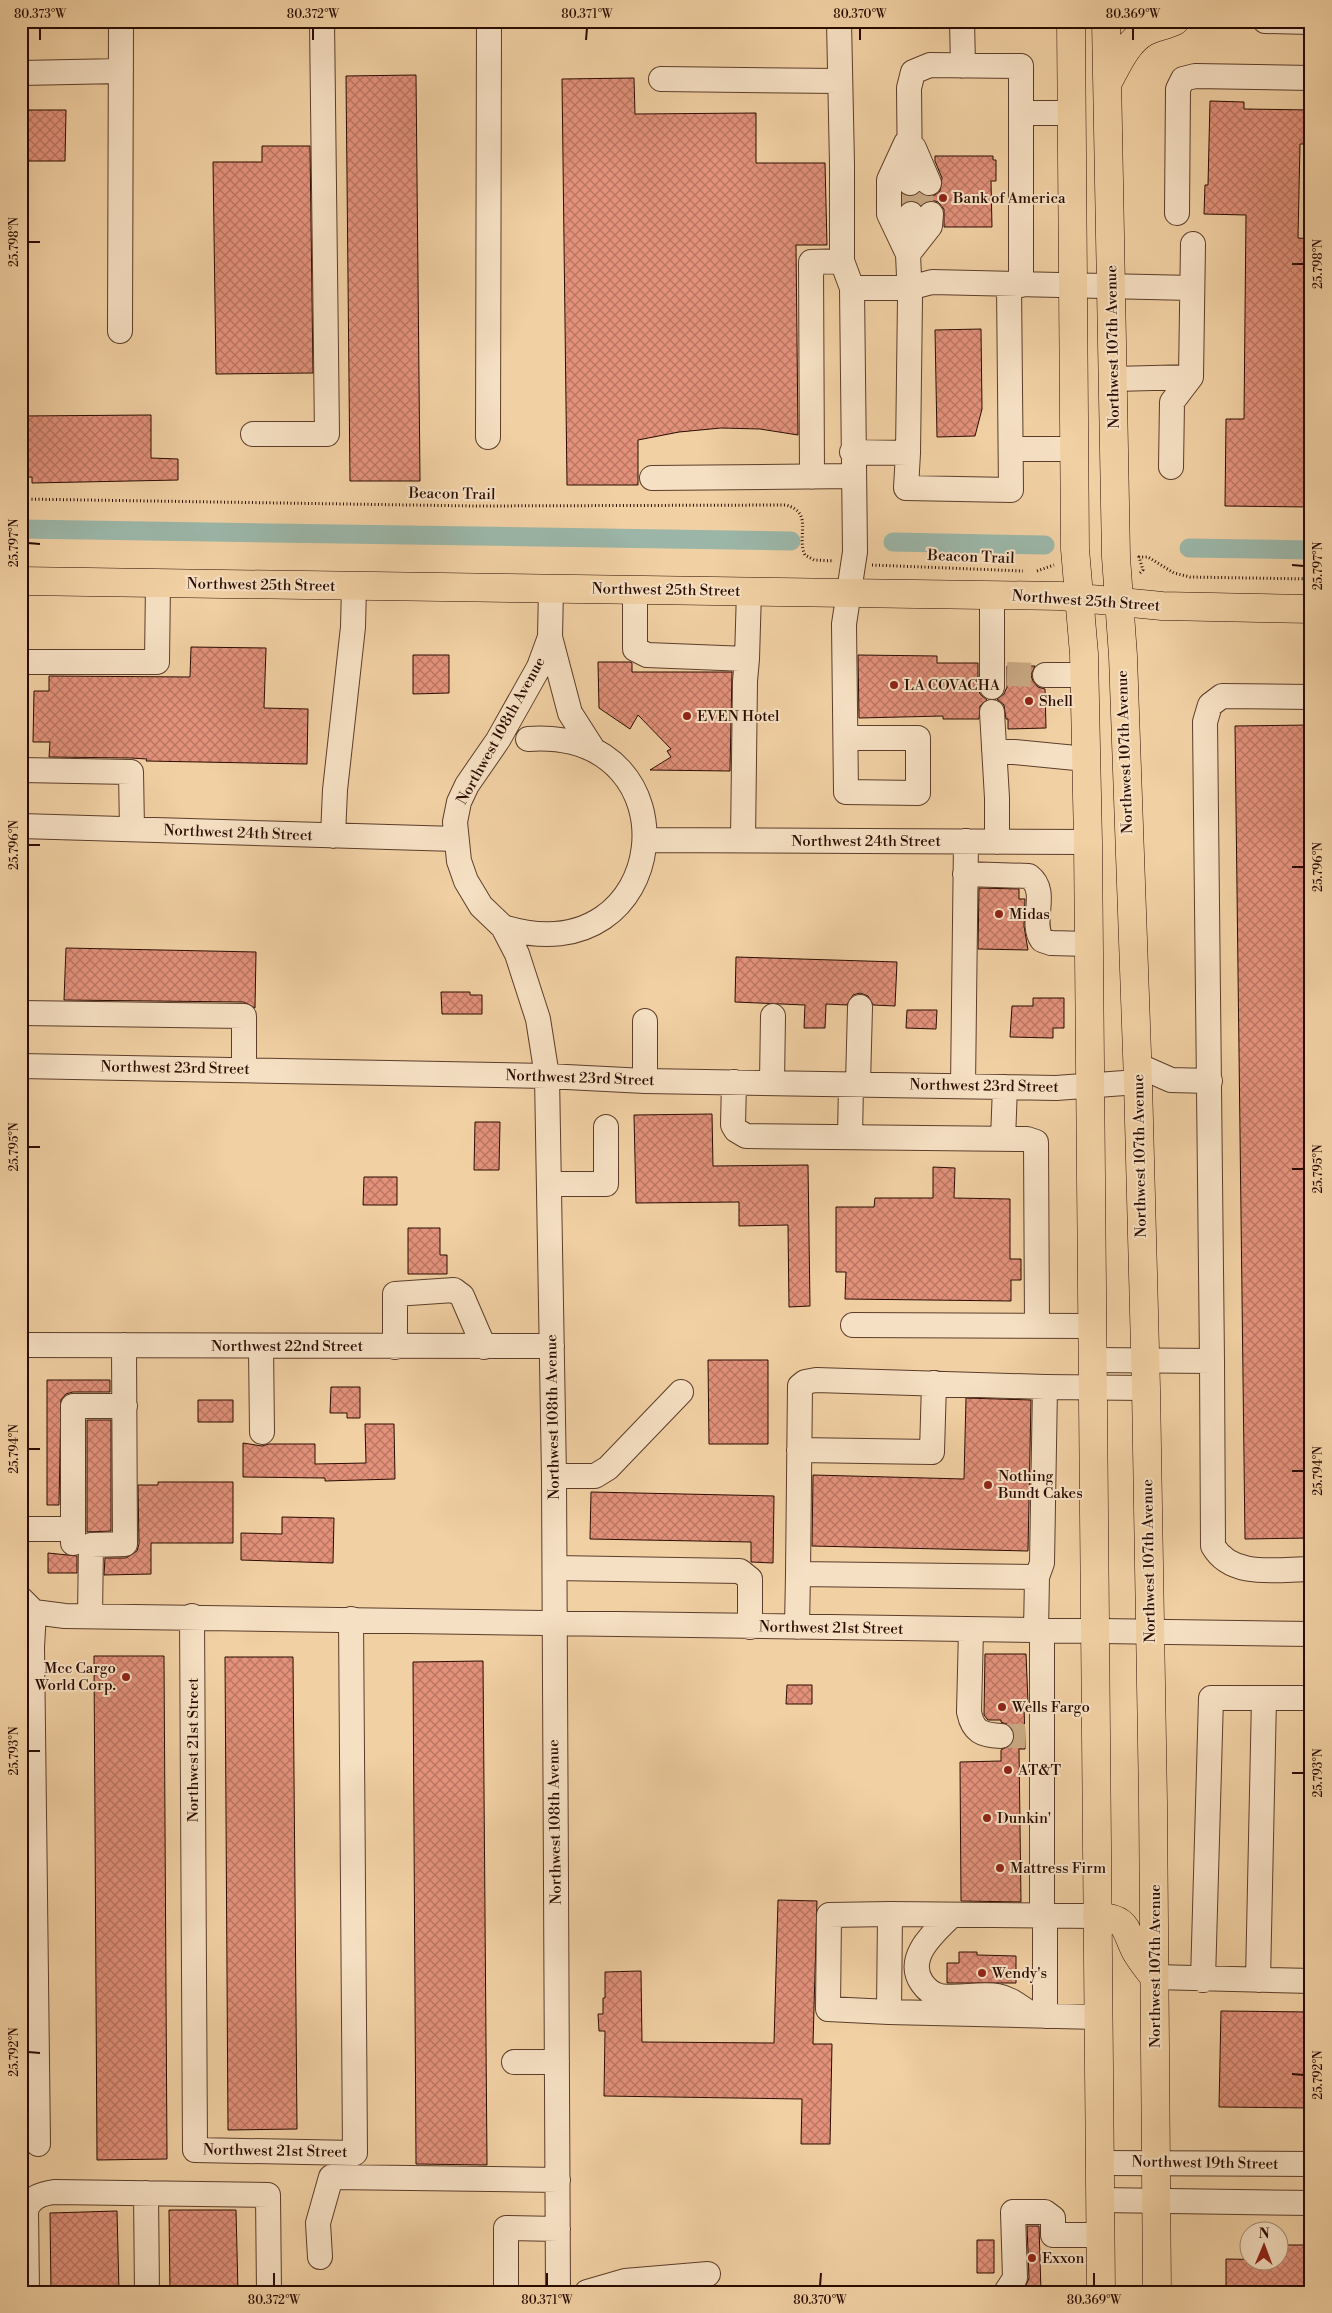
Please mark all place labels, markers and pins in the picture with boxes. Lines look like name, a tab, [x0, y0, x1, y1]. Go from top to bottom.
place label: Bank of America	[952, 189, 1066, 208]
marker: Bank of America	[937, 192, 949, 204]
place label: LA COVACHA	[904, 676, 1001, 695]
marker: LA COVACHA	[888, 679, 900, 691]
place label: Shell	[1039, 692, 1074, 711]
marker: Shell	[1023, 695, 1035, 707]
place label: EVEN Hotel	[697, 707, 780, 726]
marker: EVEN Hotel	[681, 710, 693, 722]
place label: Midas	[1009, 905, 1050, 924]
marker: Midas	[993, 908, 1005, 920]
place label: Nothing Bundt Cakes	[997, 1467, 1083, 1503]
marker: Nothing Bundt Cakes	[982, 1479, 994, 1491]
place label: Mcc Cargo World Corp.	[34, 1659, 116, 1695]
marker: Mcc Cargo World Corp.	[120, 1671, 132, 1683]
place label: Wells Fargo	[1011, 1698, 1090, 1717]
marker: Wells Fargo	[996, 1701, 1008, 1713]
place label: AT&T	[1017, 1761, 1061, 1780]
marker: AT&T	[1002, 1764, 1014, 1776]
place label: Dunkin'	[997, 1809, 1051, 1828]
marker: Dunkin'	[981, 1812, 993, 1824]
place label: Mattress Firm	[1010, 1859, 1106, 1878]
marker: Mattress Firm	[994, 1862, 1006, 1874]
place label: Wendy's	[991, 1964, 1047, 1983]
marker: Wendy's	[976, 1967, 988, 1979]
place label: Exxon	[1042, 2249, 1085, 2268]
marker: Exxon	[1026, 2252, 1038, 2264]

